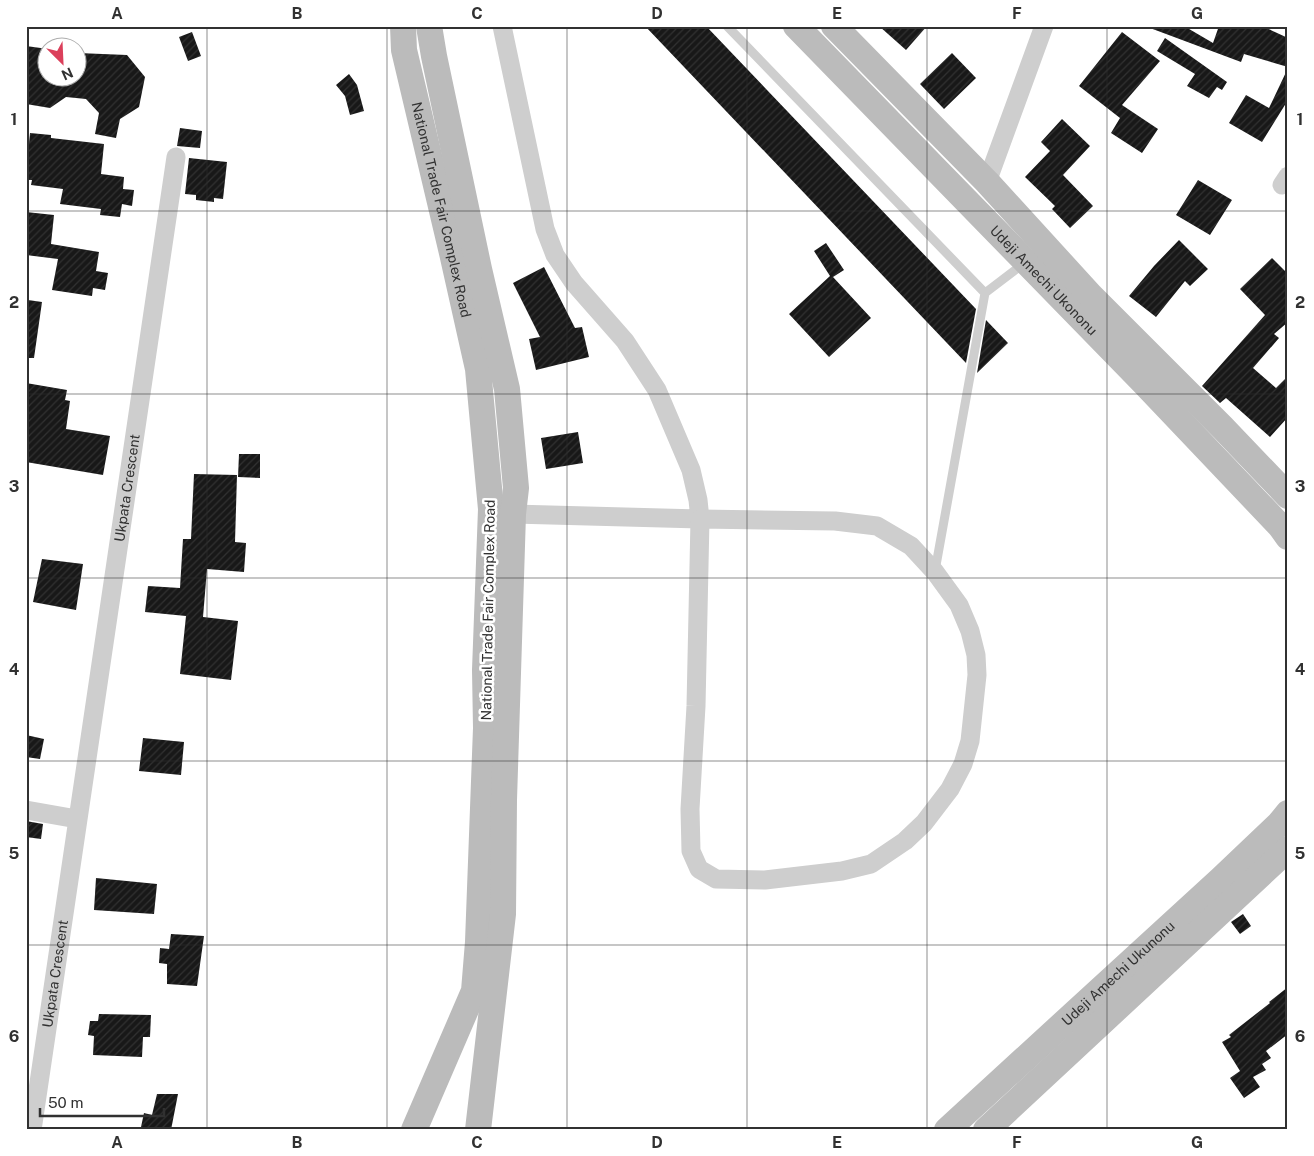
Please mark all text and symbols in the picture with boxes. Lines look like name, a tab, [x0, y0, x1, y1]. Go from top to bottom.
text: A	[111, 4, 123, 23]
text: B	[292, 4, 303, 23]
text: C	[471, 4, 483, 23]
text: D	[651, 4, 663, 23]
text: E	[832, 4, 842, 23]
text: F	[1012, 4, 1022, 23]
text: G	[1191, 4, 1203, 23]
north arrow	[38, 38, 88, 88]
text: N	[59, 64, 76, 83]
street label: National Trade Fair Complex Road	[409, 100, 474, 319]
text: 1	[11, 110, 17, 129]
text: 1	[1297, 110, 1303, 129]
street label: Udeji Amechi Ukononu	[987, 222, 1101, 338]
text: 2	[9, 293, 19, 312]
text: 2	[1295, 293, 1305, 312]
street label: Ukpata Crescent	[111, 433, 143, 543]
text: 3	[9, 477, 19, 496]
text: 3	[1295, 477, 1305, 496]
street label: National Trade Fair Complex Road	[478, 500, 498, 720]
text: 4	[9, 660, 20, 679]
text: 4	[1295, 660, 1306, 679]
text: 5	[9, 844, 20, 863]
text: 5	[1295, 844, 1306, 863]
street label: Udeji Amechi Ukunonu	[1058, 918, 1178, 1029]
street label: Ukpata Crescent	[39, 919, 71, 1029]
text: 6	[9, 1027, 19, 1046]
text: 6	[1295, 1027, 1305, 1046]
scale bar	[40, 1086, 164, 1118]
text: 50 m	[48, 1094, 83, 1111]
text: A	[111, 1133, 123, 1152]
text: B	[292, 1133, 303, 1152]
text: C	[471, 1133, 483, 1152]
text: D	[651, 1133, 663, 1152]
text: E	[832, 1133, 842, 1152]
text: F	[1012, 1133, 1022, 1152]
text: G	[1191, 1133, 1203, 1152]

